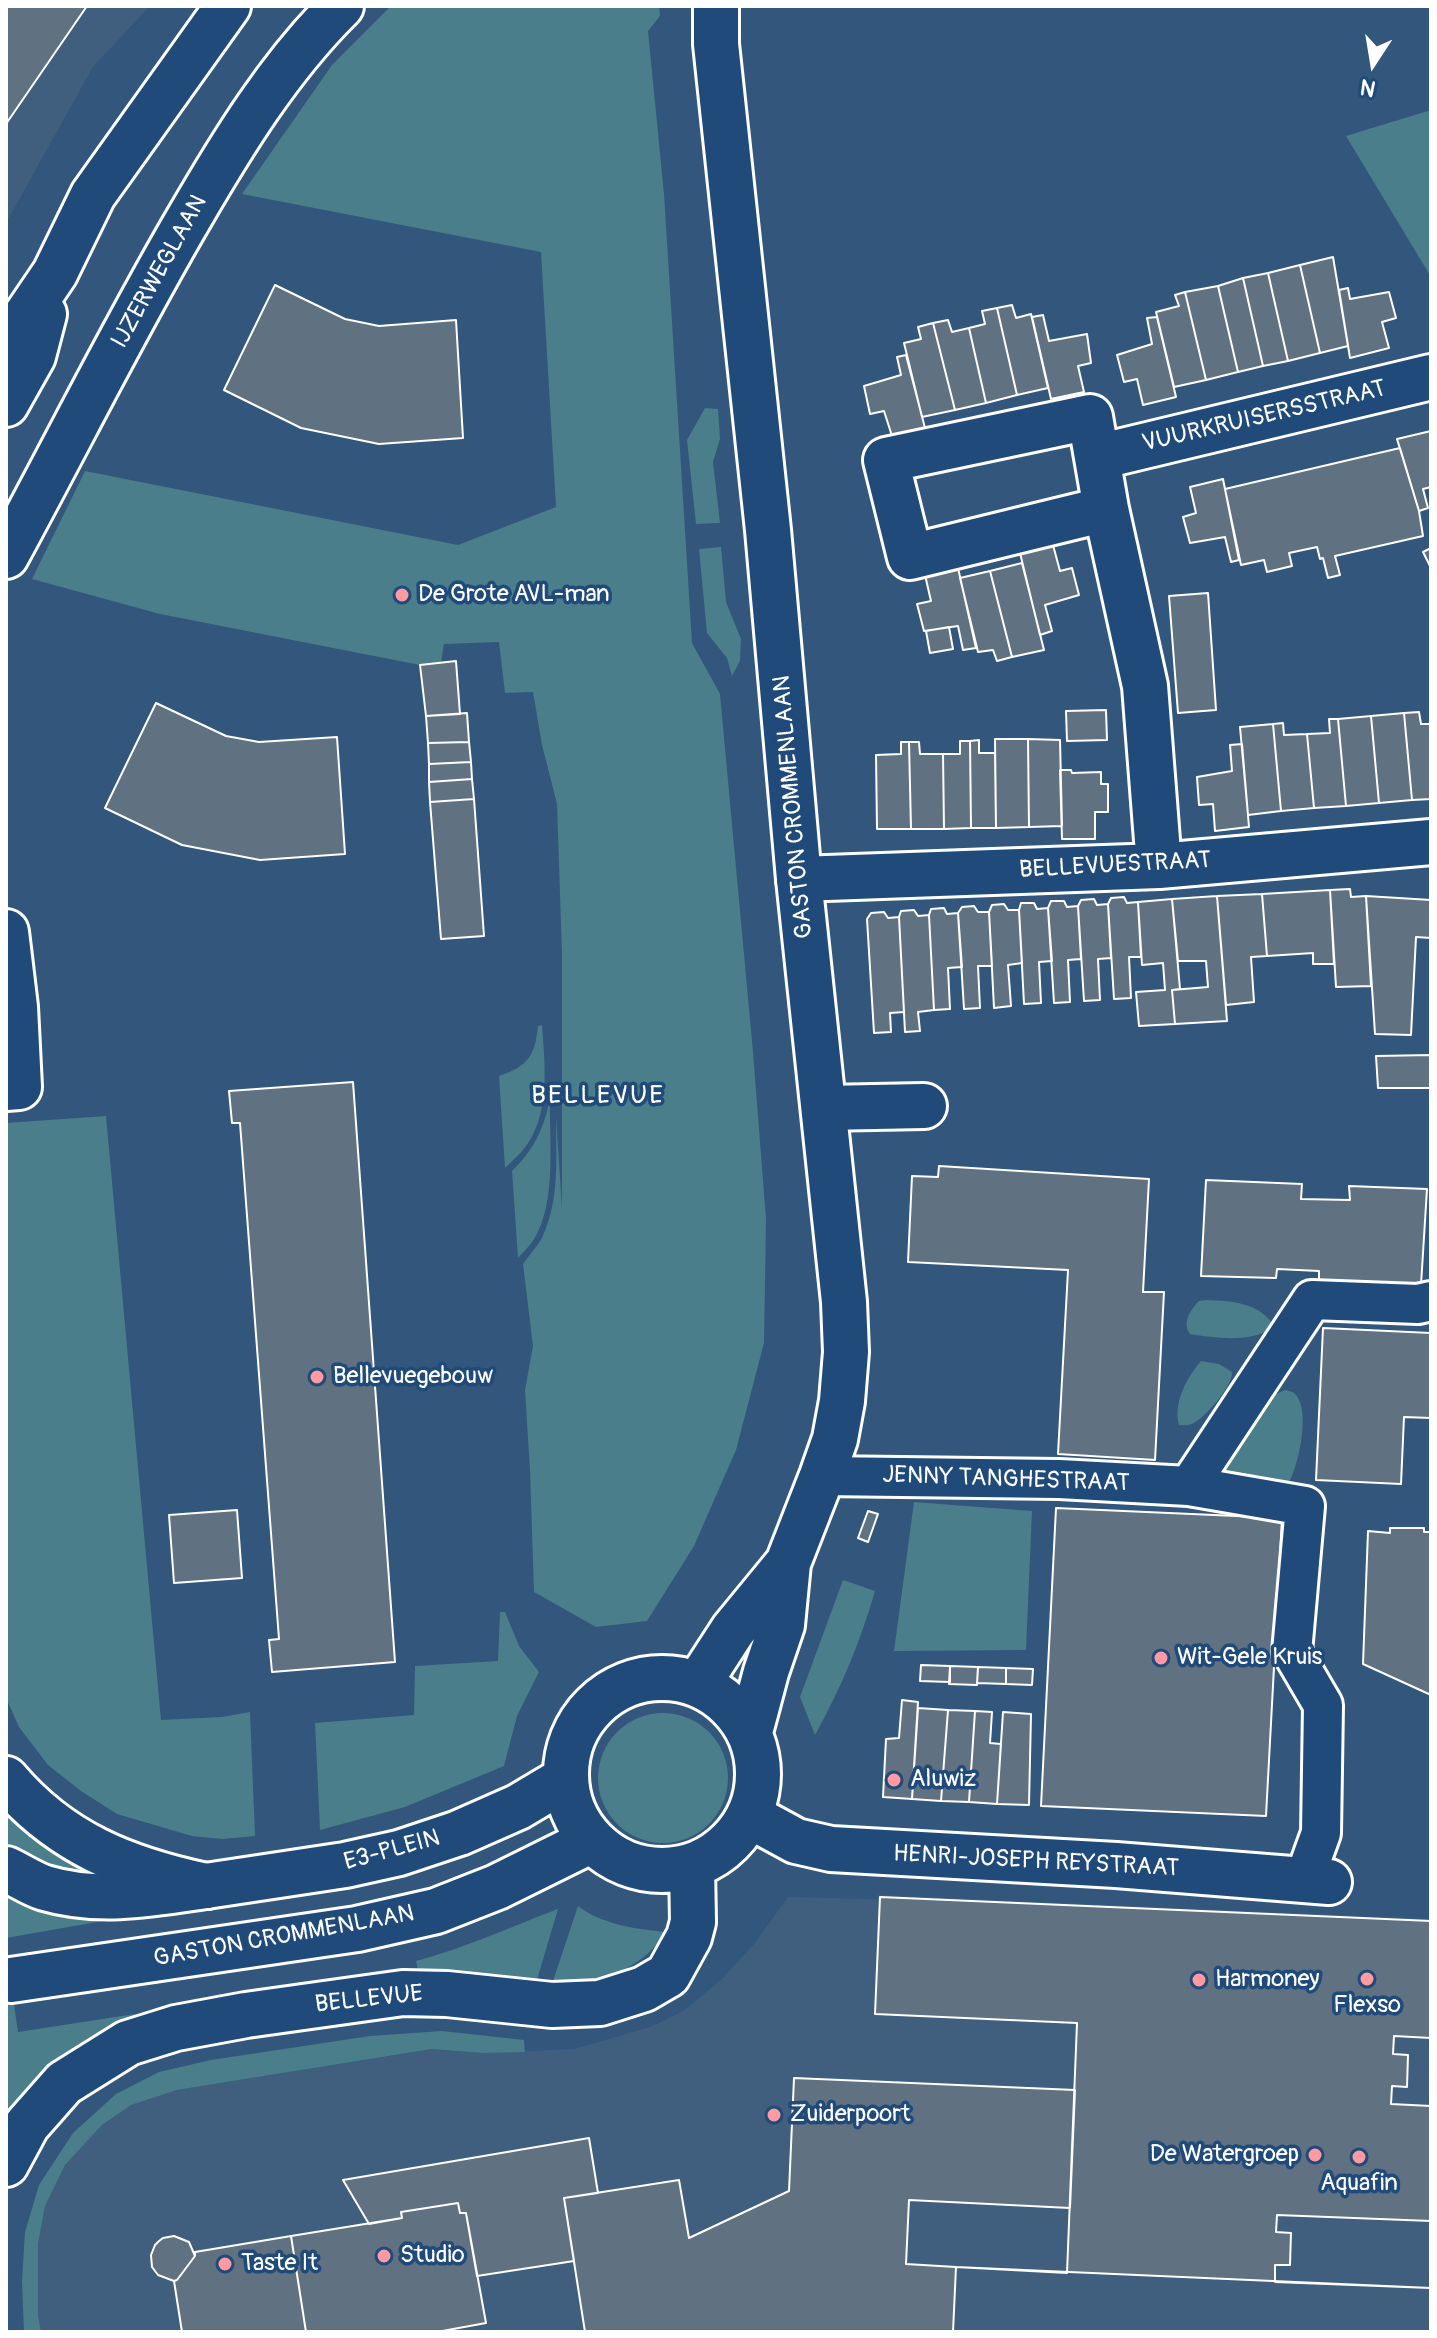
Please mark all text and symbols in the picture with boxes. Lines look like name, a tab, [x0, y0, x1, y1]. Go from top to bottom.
north arrow	[1333, 24, 1413, 104]
text: N	[1358, 72, 1378, 103]
street label: IJZERWEGLAAN	[106, 190, 214, 354]
street label: VUURKRUISERSSTRAAT	[1139, 375, 1389, 459]
place label: De Grote AVL-man	[418, 581, 610, 609]
marker: De Grote AVL-man	[393, 586, 411, 604]
street label: GASTON CROMMENLAAN	[768, 674, 820, 940]
street label: BELLEVUESTRAAT	[1018, 847, 1212, 885]
district label: BELLEVUE	[531, 1080, 665, 1112]
place label: Bellevuegebouw	[333, 1363, 493, 1391]
marker: Bellevuegebouw	[308, 1368, 326, 1386]
street label: JENNY TANGHESTRAAT	[882, 1461, 1130, 1499]
place label: Wit-Gele Kruis	[1177, 1644, 1322, 1672]
marker: Wit-Gele Kruis	[1152, 1649, 1170, 1667]
place label: Aluwiz	[910, 1766, 976, 1794]
marker: Aluwiz	[885, 1771, 903, 1789]
street label: E3-PLEIN	[341, 1824, 443, 1878]
street label: HENRI-JOSEPH REYSTRAAT	[892, 1840, 1180, 1884]
street label: GASTON CROMMENLAAN	[151, 1900, 417, 1974]
place label: Harmoney	[1215, 1966, 1320, 1994]
marker: Flexso	[1358, 1970, 1376, 1988]
marker: Harmoney	[1190, 1971, 1208, 1989]
street label: BELLEVUE	[314, 1980, 424, 2020]
place label: Flexso	[1333, 1992, 1401, 2020]
place label: Zuiderpoort	[790, 2101, 910, 2129]
marker: Zuiderpoort	[765, 2106, 783, 2124]
place label: De Watergroep	[1150, 2141, 1299, 2169]
marker: De Watergroep	[1306, 2146, 1324, 2164]
marker: Aquafin	[1350, 2148, 1368, 2166]
place label: Aquafin	[1320, 2170, 1398, 2198]
place label: Studio	[400, 2242, 465, 2270]
marker: Studio	[375, 2247, 393, 2265]
place label: Taste It	[241, 2250, 318, 2278]
marker: Taste It	[216, 2255, 234, 2273]

